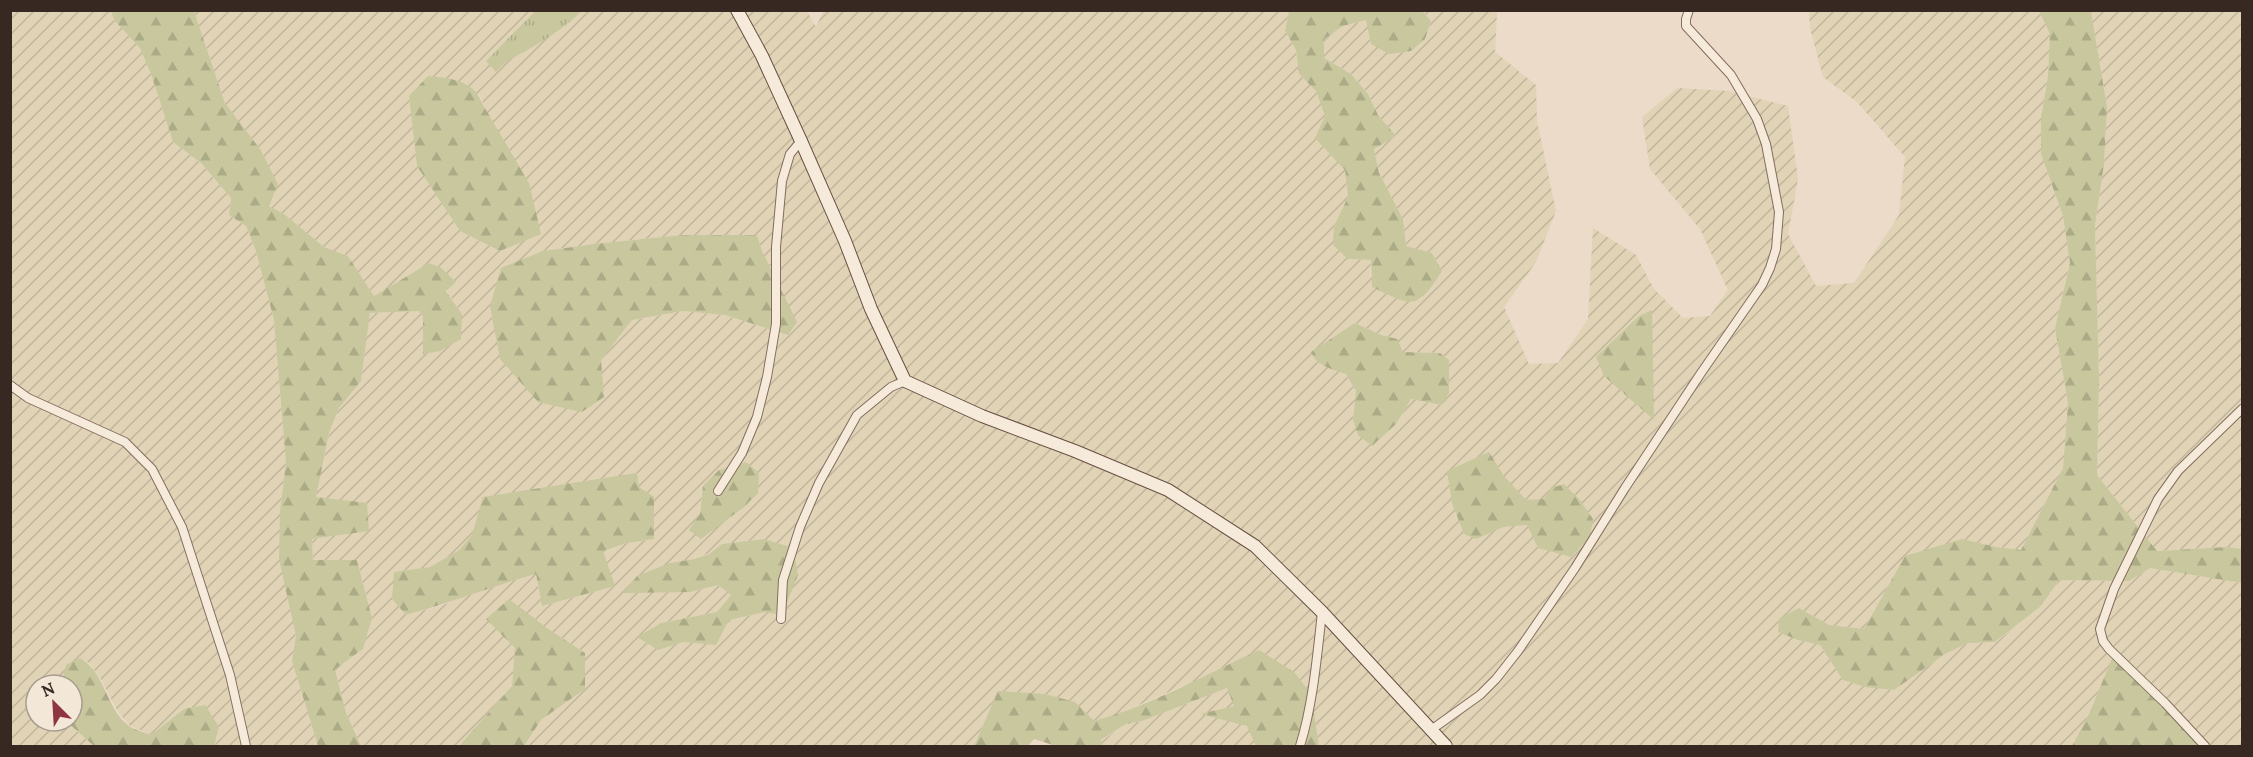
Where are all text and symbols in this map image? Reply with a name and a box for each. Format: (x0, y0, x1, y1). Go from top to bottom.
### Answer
north arrow (24, 673, 84, 733)
text: N (38, 678, 58, 701)

